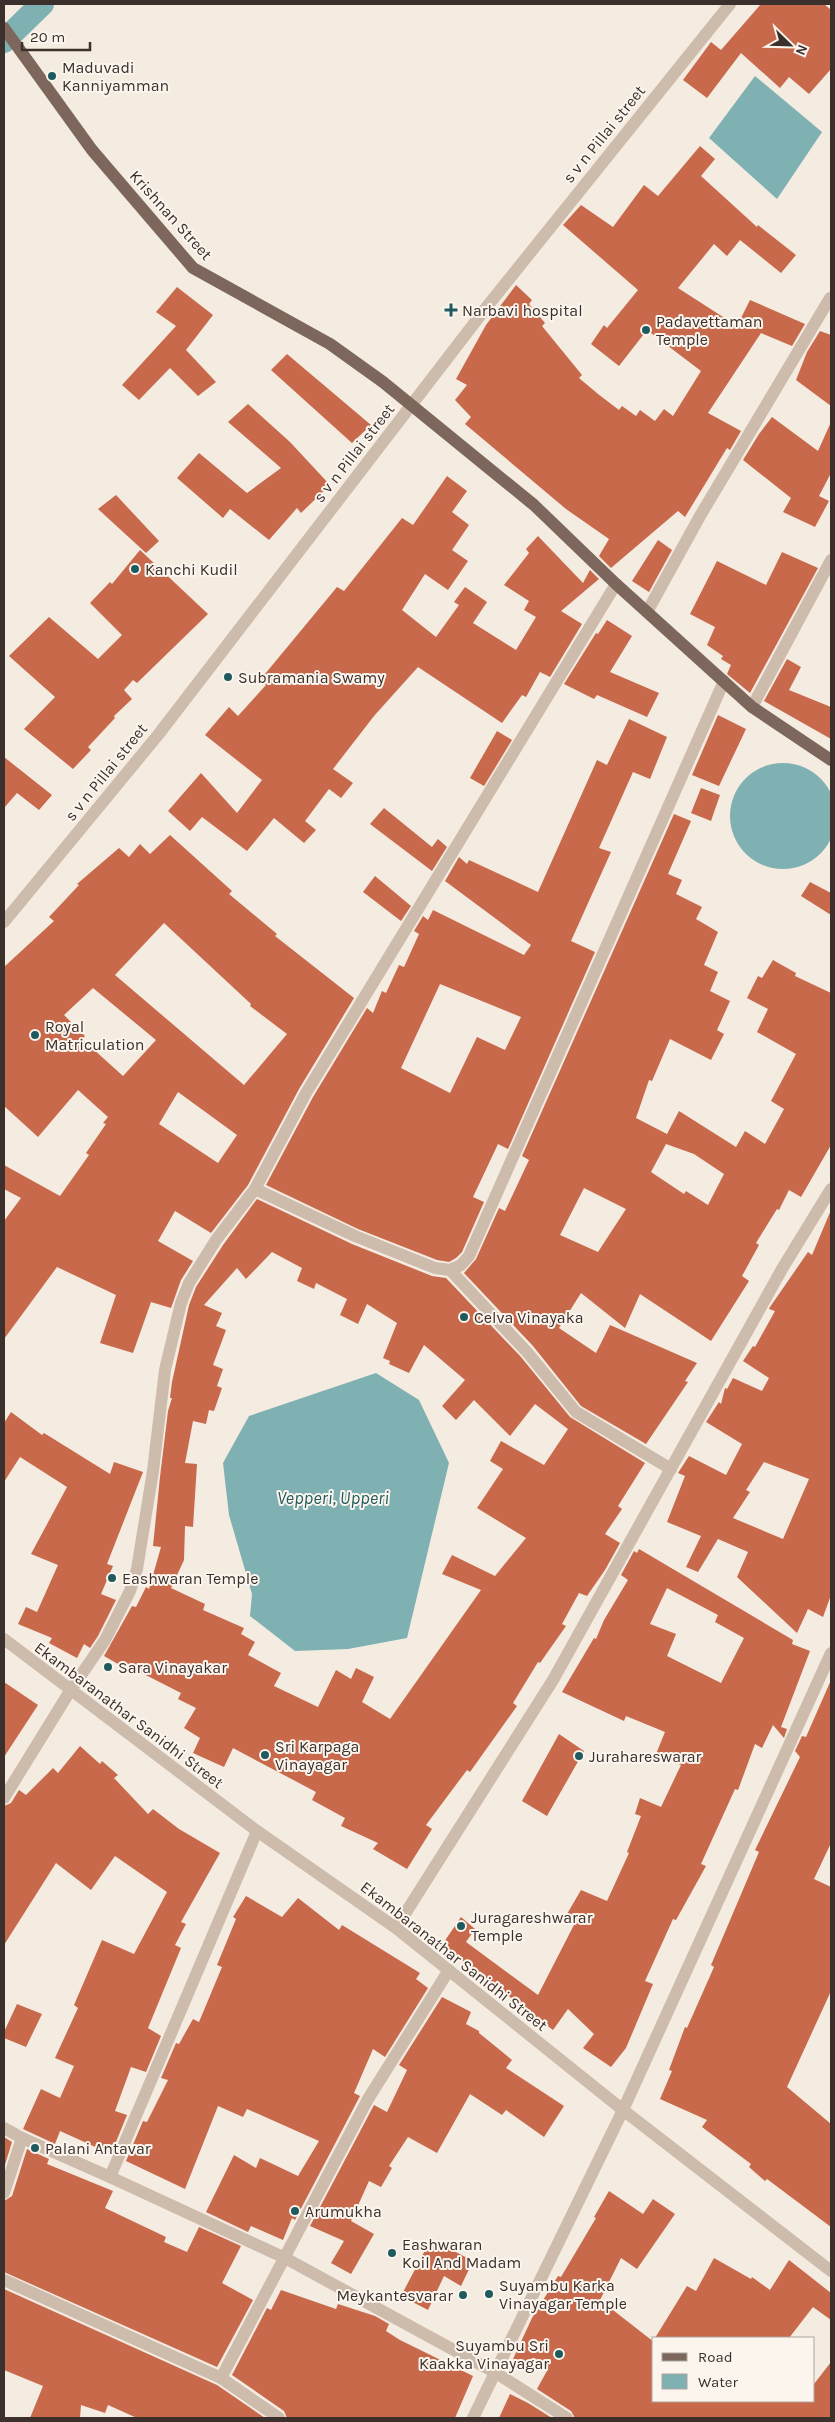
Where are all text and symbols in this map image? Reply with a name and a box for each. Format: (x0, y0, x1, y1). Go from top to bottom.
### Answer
scale bar (22, 20, 90, 52)
north arrow (765, 20, 815, 70)
text: 20 m (30, 28, 65, 46)
text: N (792, 42, 811, 58)
place label: Maduvadi Kanniyamman (62, 58, 169, 95)
marker: Maduvadi Kanniyamman (46, 70, 58, 82)
street label: s v n Pillai street (559, 81, 649, 187)
street label: Krishnan Street (126, 166, 216, 264)
place label: Narbavi hospital (462, 301, 583, 320)
marker: Narbavi hospital (444, 303, 458, 317)
place label: Padavettaman Temple (656, 312, 762, 349)
marker: Padavettaman Temple (640, 324, 652, 336)
street label: s v n Pillai street (310, 400, 398, 506)
place label: Kanchi Kudil (145, 560, 238, 579)
marker: Kanchi Kudil (129, 563, 141, 575)
place label: Subramania Swamy (238, 668, 385, 687)
marker: Subramania Swamy (222, 671, 234, 683)
street label: s v n Pillai street (61, 719, 151, 825)
place label: Royal Matriculation (45, 1017, 144, 1054)
marker: Royal Matriculation (29, 1029, 41, 1041)
place label: Celva Vinayaka (474, 1308, 583, 1327)
marker: Celva Vinayaka (458, 1311, 470, 1323)
water label: Vepperi, Upperi (277, 1487, 389, 1509)
place label: Eashwaran Temple (122, 1569, 258, 1588)
marker: Eashwaran Temple (106, 1572, 118, 1584)
street label: Ekambaranathar Sanidhi Street (31, 1638, 227, 1792)
place label: Sara Vinayakar (118, 1658, 227, 1677)
marker: Sara Vinayakar (102, 1661, 114, 1673)
place label: Sri Karpaga Vinayagar (275, 1737, 359, 1774)
place label: Jurahareswarar (589, 1747, 702, 1766)
marker: Sri Karpaga Vinayagar (259, 1749, 271, 1761)
marker: Jurahareswarar (573, 1750, 585, 1762)
street label: Ekambaranathar Sanidhi Street (357, 1877, 551, 2035)
place label: Juragareshwarar Temple (471, 1908, 593, 1945)
marker: Juragareshwarar Temple (455, 1920, 467, 1932)
place label: Palani Antavar (45, 2139, 151, 2158)
marker: Palani Antavar (29, 2142, 41, 2154)
place label: Arumukha (305, 2202, 382, 2221)
marker: Arumukha (289, 2205, 301, 2217)
place label: Eashwaran Koil And Madam (402, 2235, 521, 2272)
marker: Eashwaran Koil And Madam (386, 2247, 398, 2259)
place label: Suyambu Karka Vinayagar Temple (499, 2276, 627, 2313)
place label: Meykantesvarar (336, 2286, 453, 2305)
marker: Suyambu Karka Vinayagar Temple (483, 2288, 495, 2300)
marker: Meykantesvarar (457, 2289, 469, 2301)
place label: Suyambu Sri Kaakka Vinayagar (419, 2336, 549, 2373)
legend (652, 2337, 815, 2402)
marker: Suyambu Sri Kaakka Vinayagar (553, 2348, 565, 2360)
text: Road (698, 2348, 733, 2366)
text: Water (698, 2373, 739, 2391)

